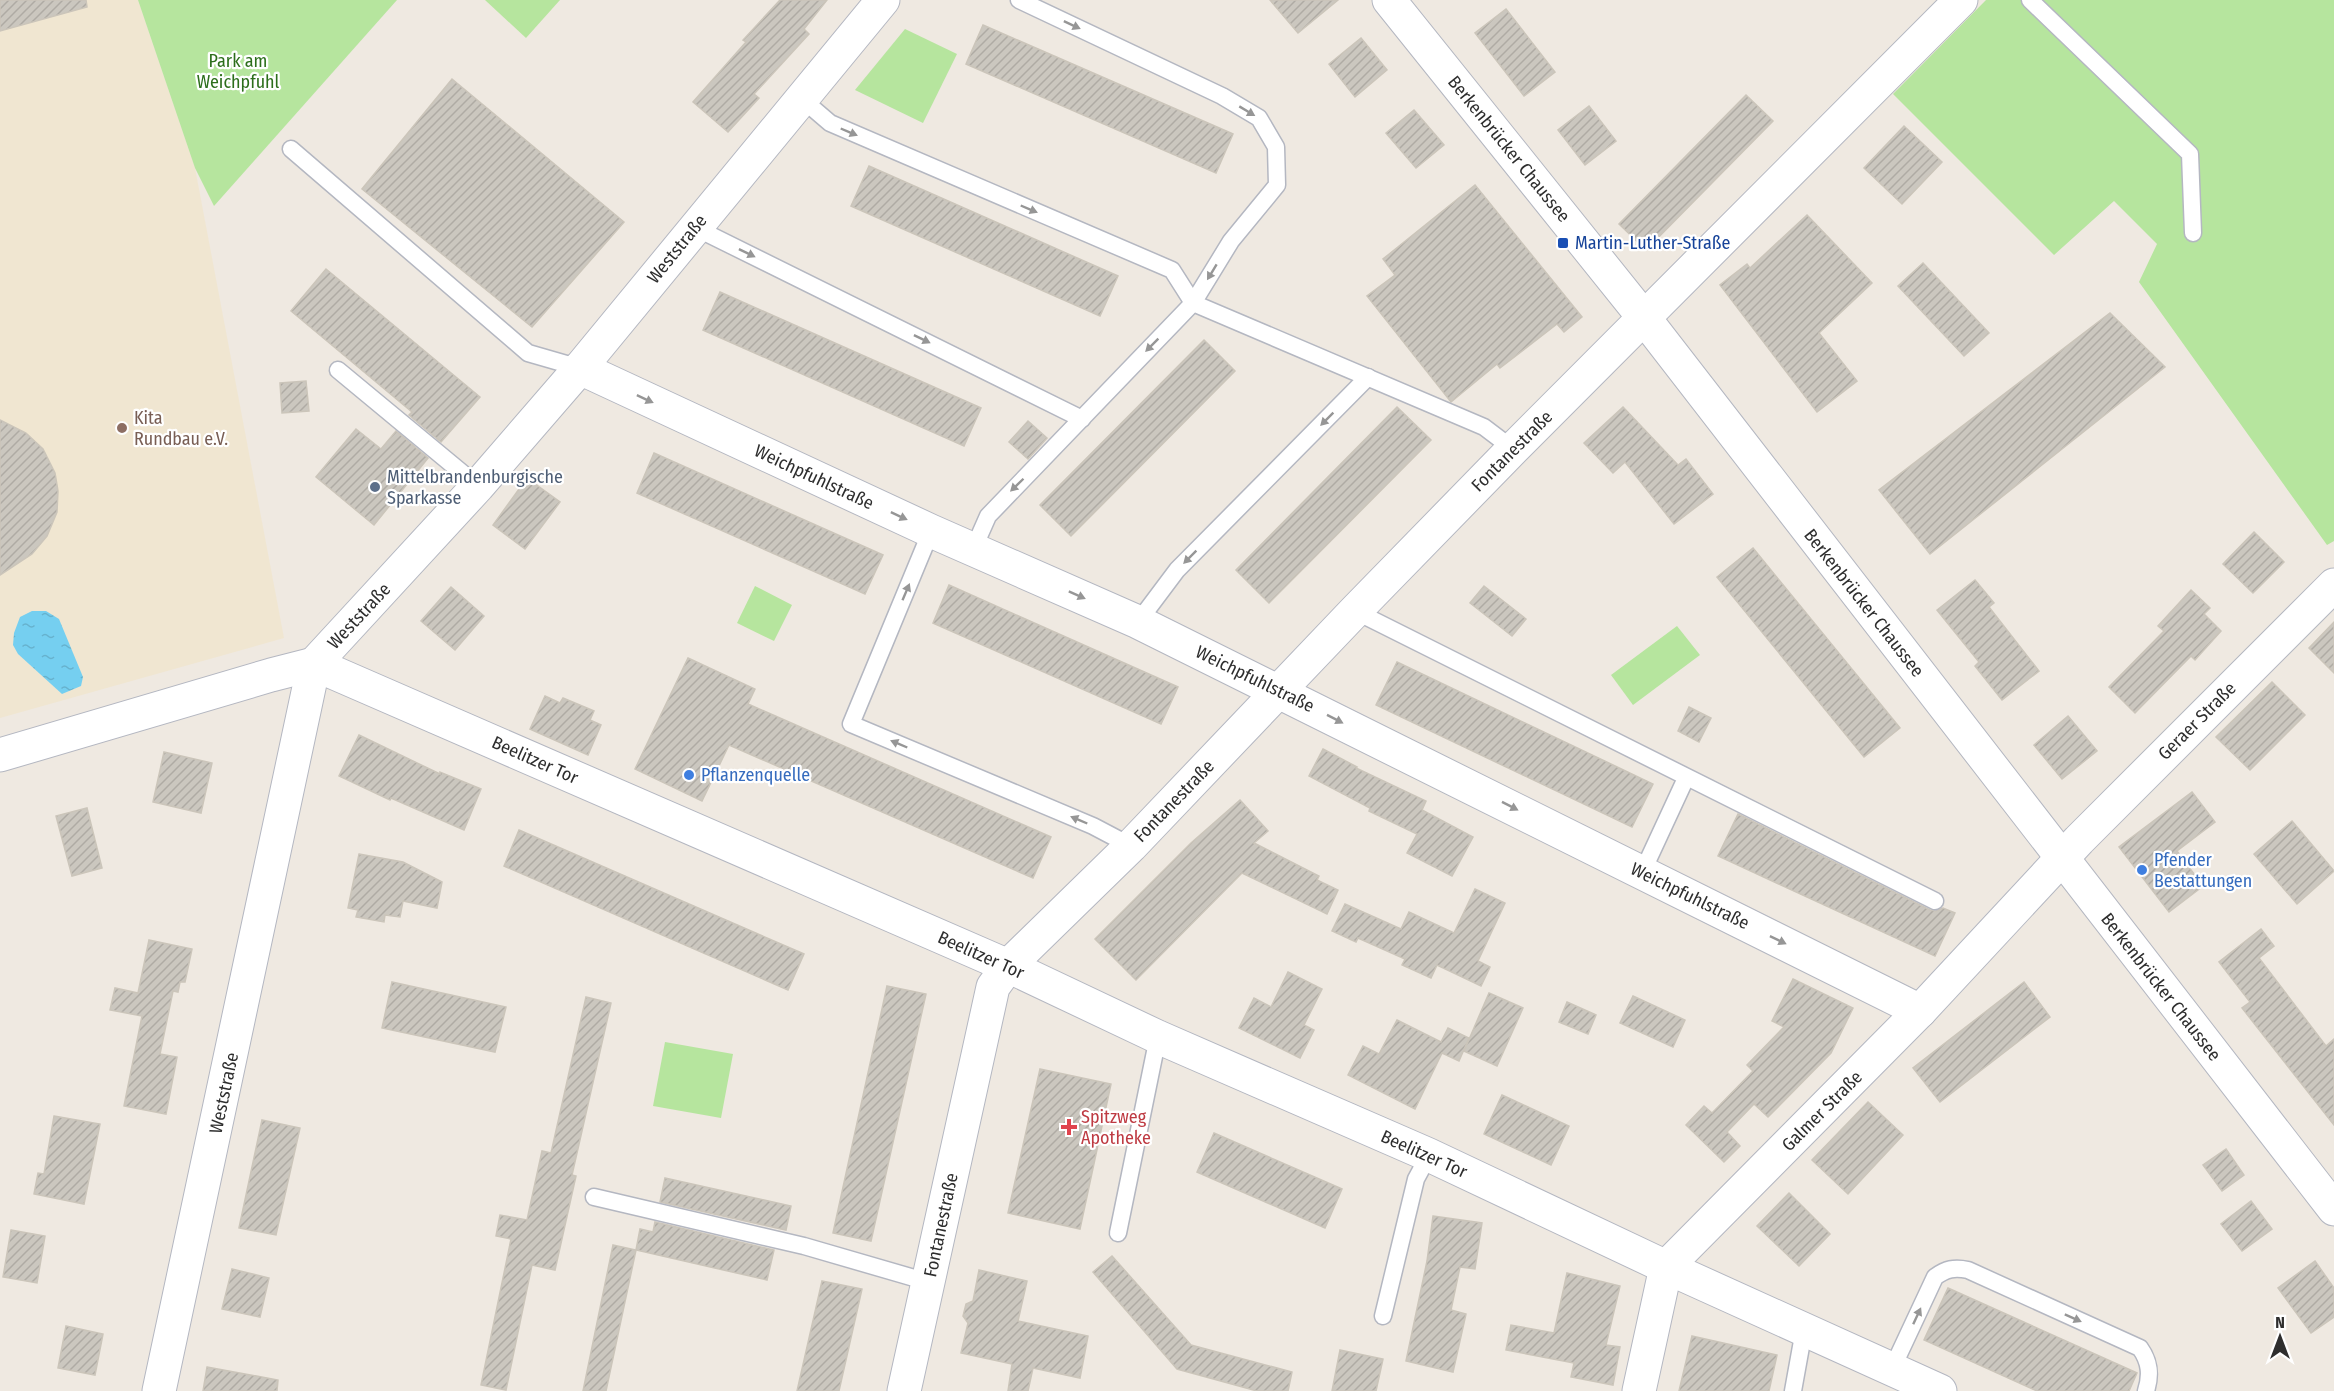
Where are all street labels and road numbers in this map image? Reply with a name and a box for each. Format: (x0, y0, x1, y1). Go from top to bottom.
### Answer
street label: Berkenbrücker Chaussee (1443, 71, 1575, 227)
street label: Weststraße (643, 210, 712, 288)
street label: Fontanestraße (1467, 406, 1557, 496)
street label: Weichpfuhlstraße (751, 440, 877, 514)
street label: Berkenbrücker Chaussee (1799, 525, 1929, 682)
street label: Weststraße (323, 578, 395, 654)
street label: Weichpfuhlstraße (1192, 641, 1318, 717)
street label: Geraer Straße (2153, 677, 2241, 765)
street label: Beelitzer Tor (488, 731, 582, 789)
street label: Fontanestraße (1129, 755, 1219, 847)
street label: Weichpfuhlstraße (1627, 858, 1753, 934)
street label: Berkenbrücker Chaussee (2096, 909, 2226, 1066)
street label: Beelitzer Tor (934, 926, 1028, 984)
street label: Weststraße (205, 1050, 243, 1136)
street label: Galmer Straße (1777, 1066, 1867, 1156)
street label: Beelitzer Tor (1377, 1125, 1471, 1183)
street label: Fontanestraße (919, 1171, 963, 1279)

